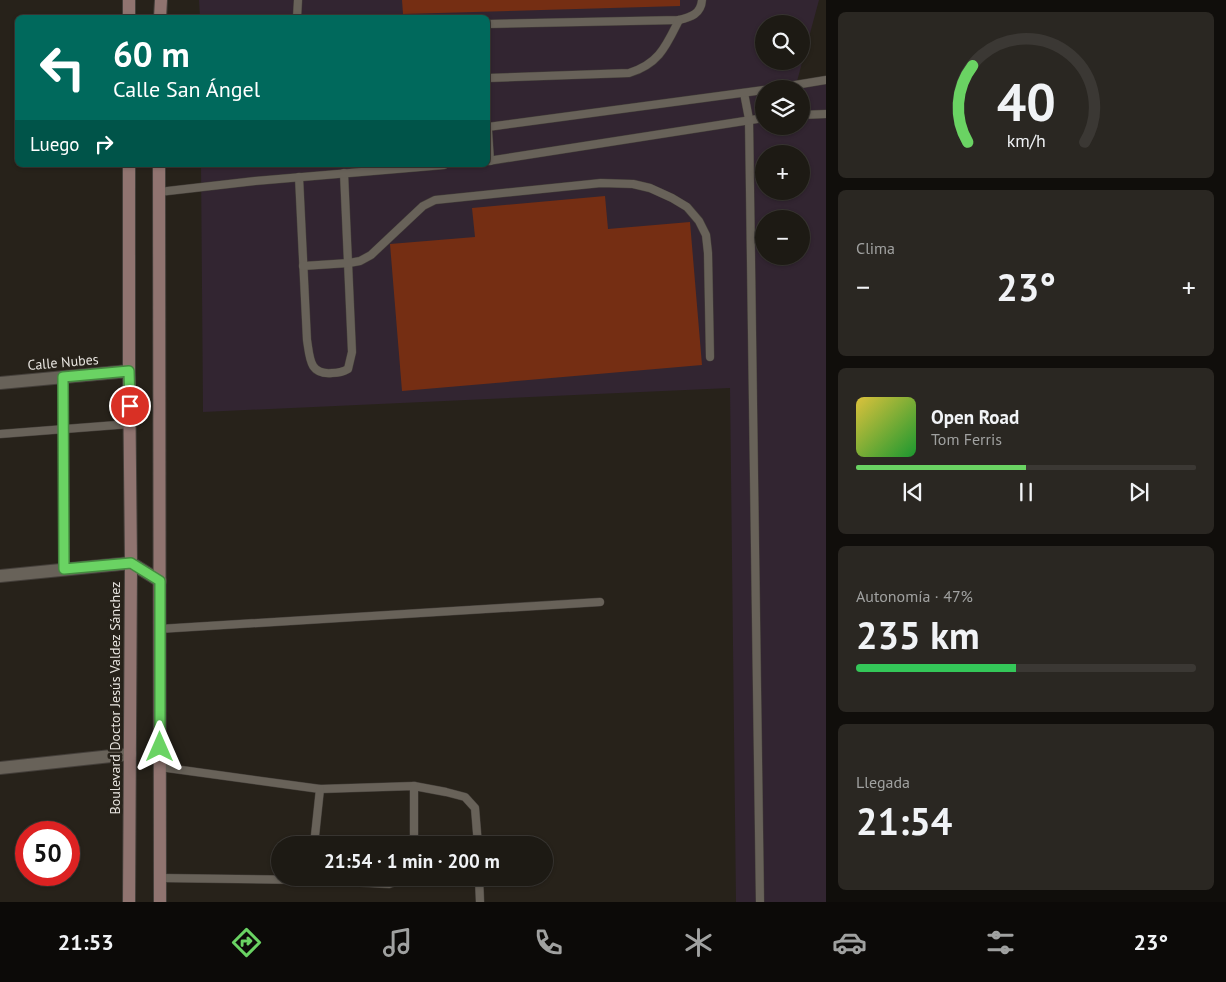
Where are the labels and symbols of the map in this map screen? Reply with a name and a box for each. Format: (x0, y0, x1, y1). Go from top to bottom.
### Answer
street label: Calle Nubes (27, 350, 99, 374)
pin (109, 385, 151, 427)
street label: Boulevard Doctor Jesús Valdez Sánchez (106, 582, 124, 814)
position arrow (133, 720, 185, 772)
speed limit sign: 50 (15, 821, 80, 886)

